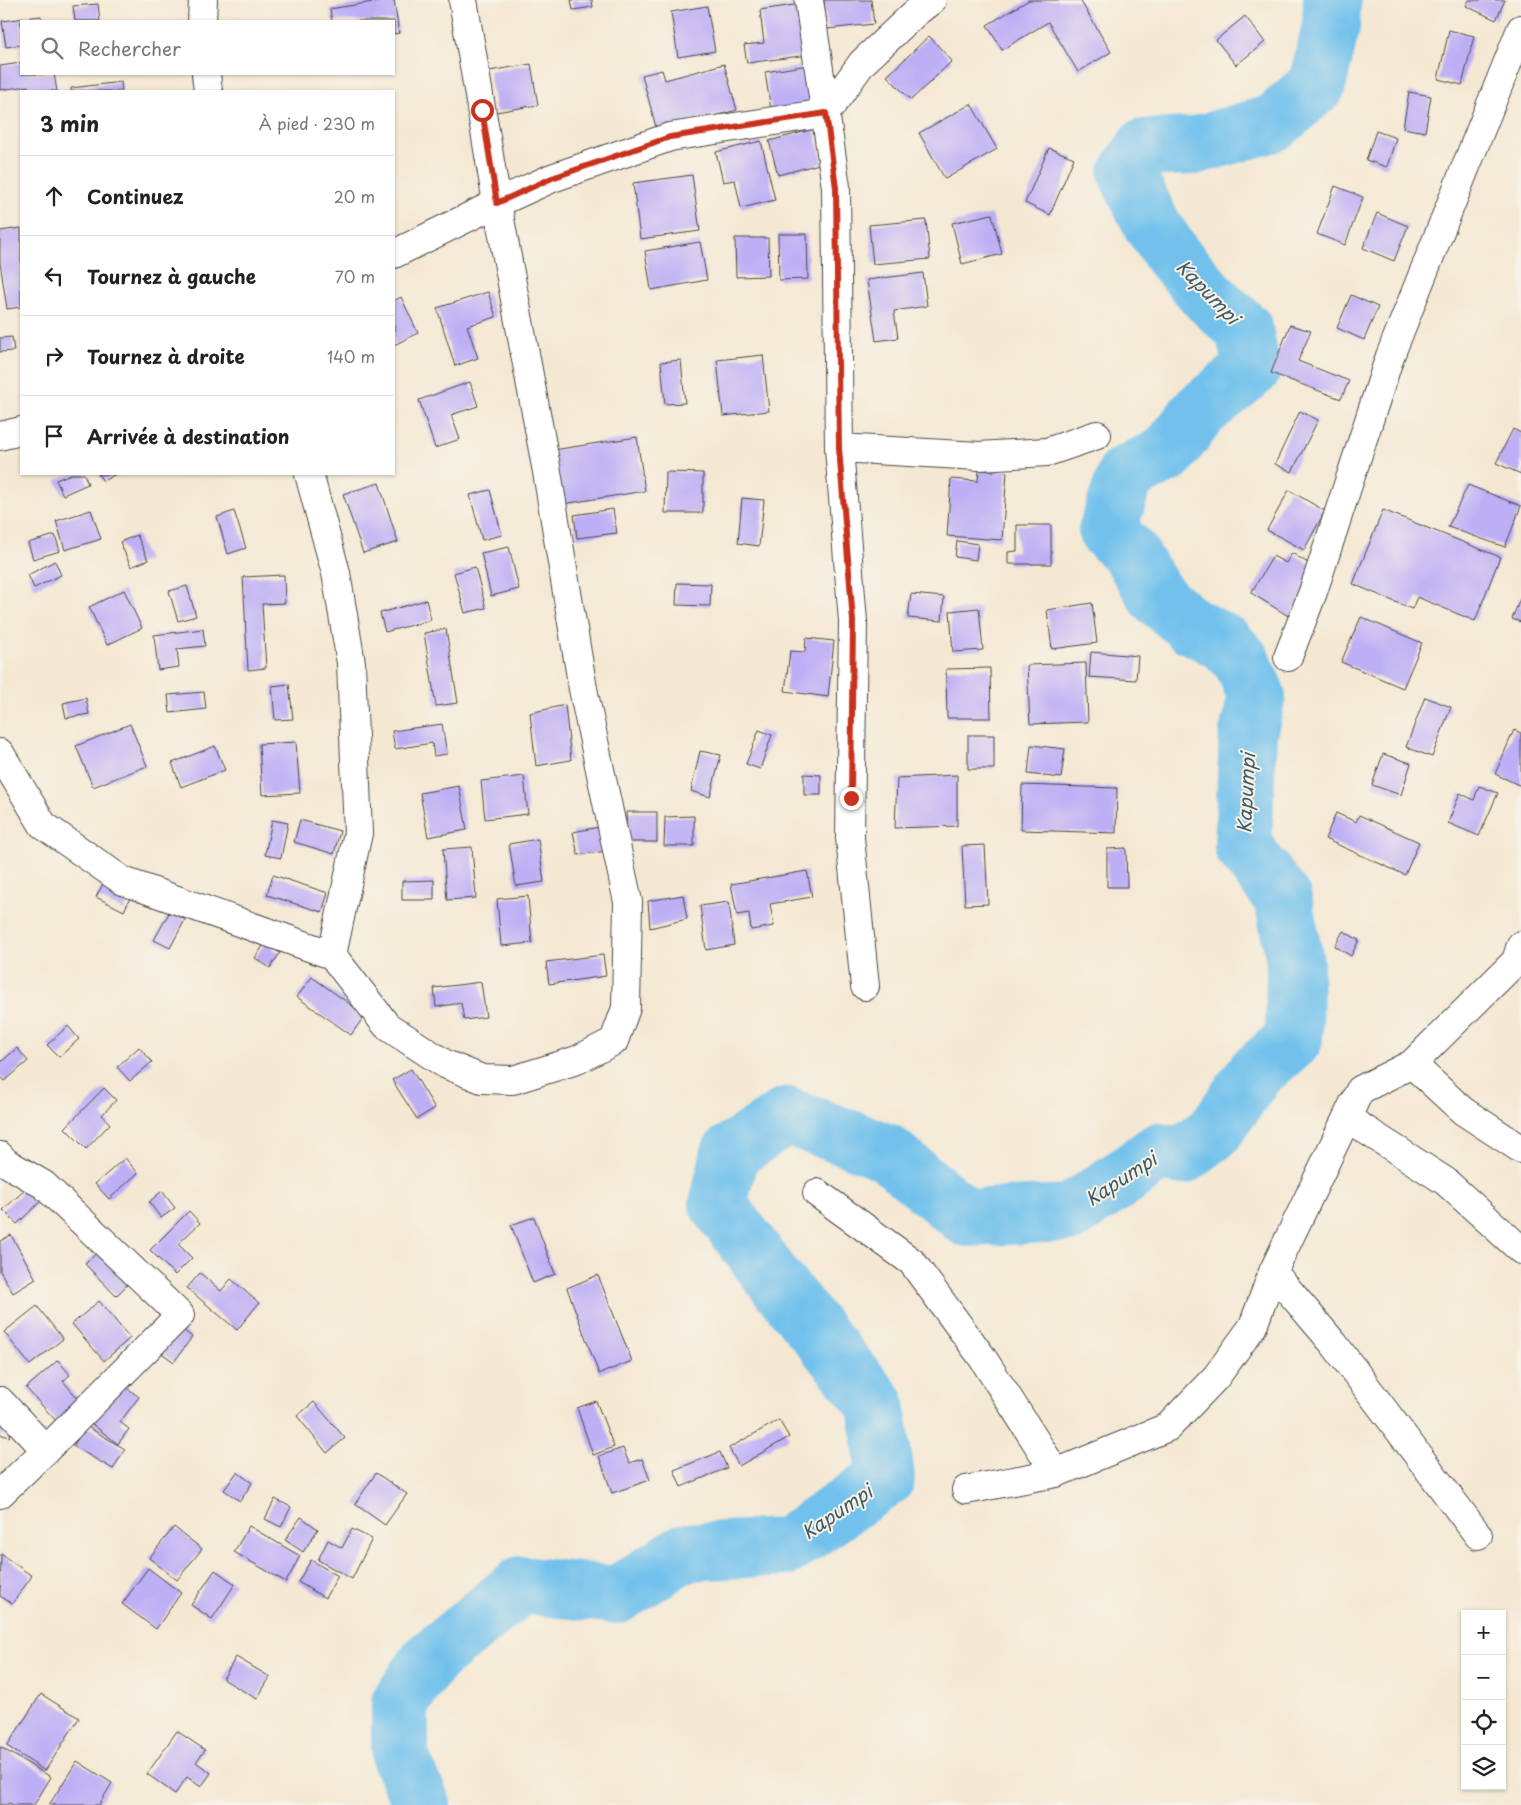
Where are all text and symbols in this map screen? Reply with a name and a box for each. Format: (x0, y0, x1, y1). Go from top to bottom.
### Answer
search box (20, 20, 395, 75)
icon: search (38, 34, 66, 62)
text: Rechercher (78, 34, 181, 62)
route start (471, 99, 494, 122)
text: 3 min (40, 107, 99, 139)
text: À pied · 230 m (259, 111, 375, 135)
icon: ahead (40, 182, 68, 210)
text: Continuez (87, 182, 184, 210)
text: 20 m (334, 184, 375, 208)
water label: Kapumpi (1171, 253, 1249, 332)
icon: left (40, 262, 68, 290)
text: Tournez à gauche (87, 262, 256, 290)
text: 70 m (335, 264, 375, 288)
icon: right (40, 342, 68, 370)
text: Tournez à droite (87, 342, 245, 370)
text: 140 m (327, 344, 375, 368)
icon: arrive (40, 422, 68, 450)
text: Arrivée à destination (87, 422, 290, 450)
water label: Kapumpi (1229, 749, 1261, 834)
route end (840, 787, 863, 810)
water label: Kapumpi (1079, 1143, 1164, 1212)
water label: Kapumpi (795, 1476, 880, 1545)
map controls (1461, 1610, 1506, 1790)
button: + (1461, 1610, 1506, 1655)
button: − (1461, 1655, 1506, 1700)
button: locate (1461, 1700, 1506, 1745)
button: layers (1461, 1745, 1506, 1790)

